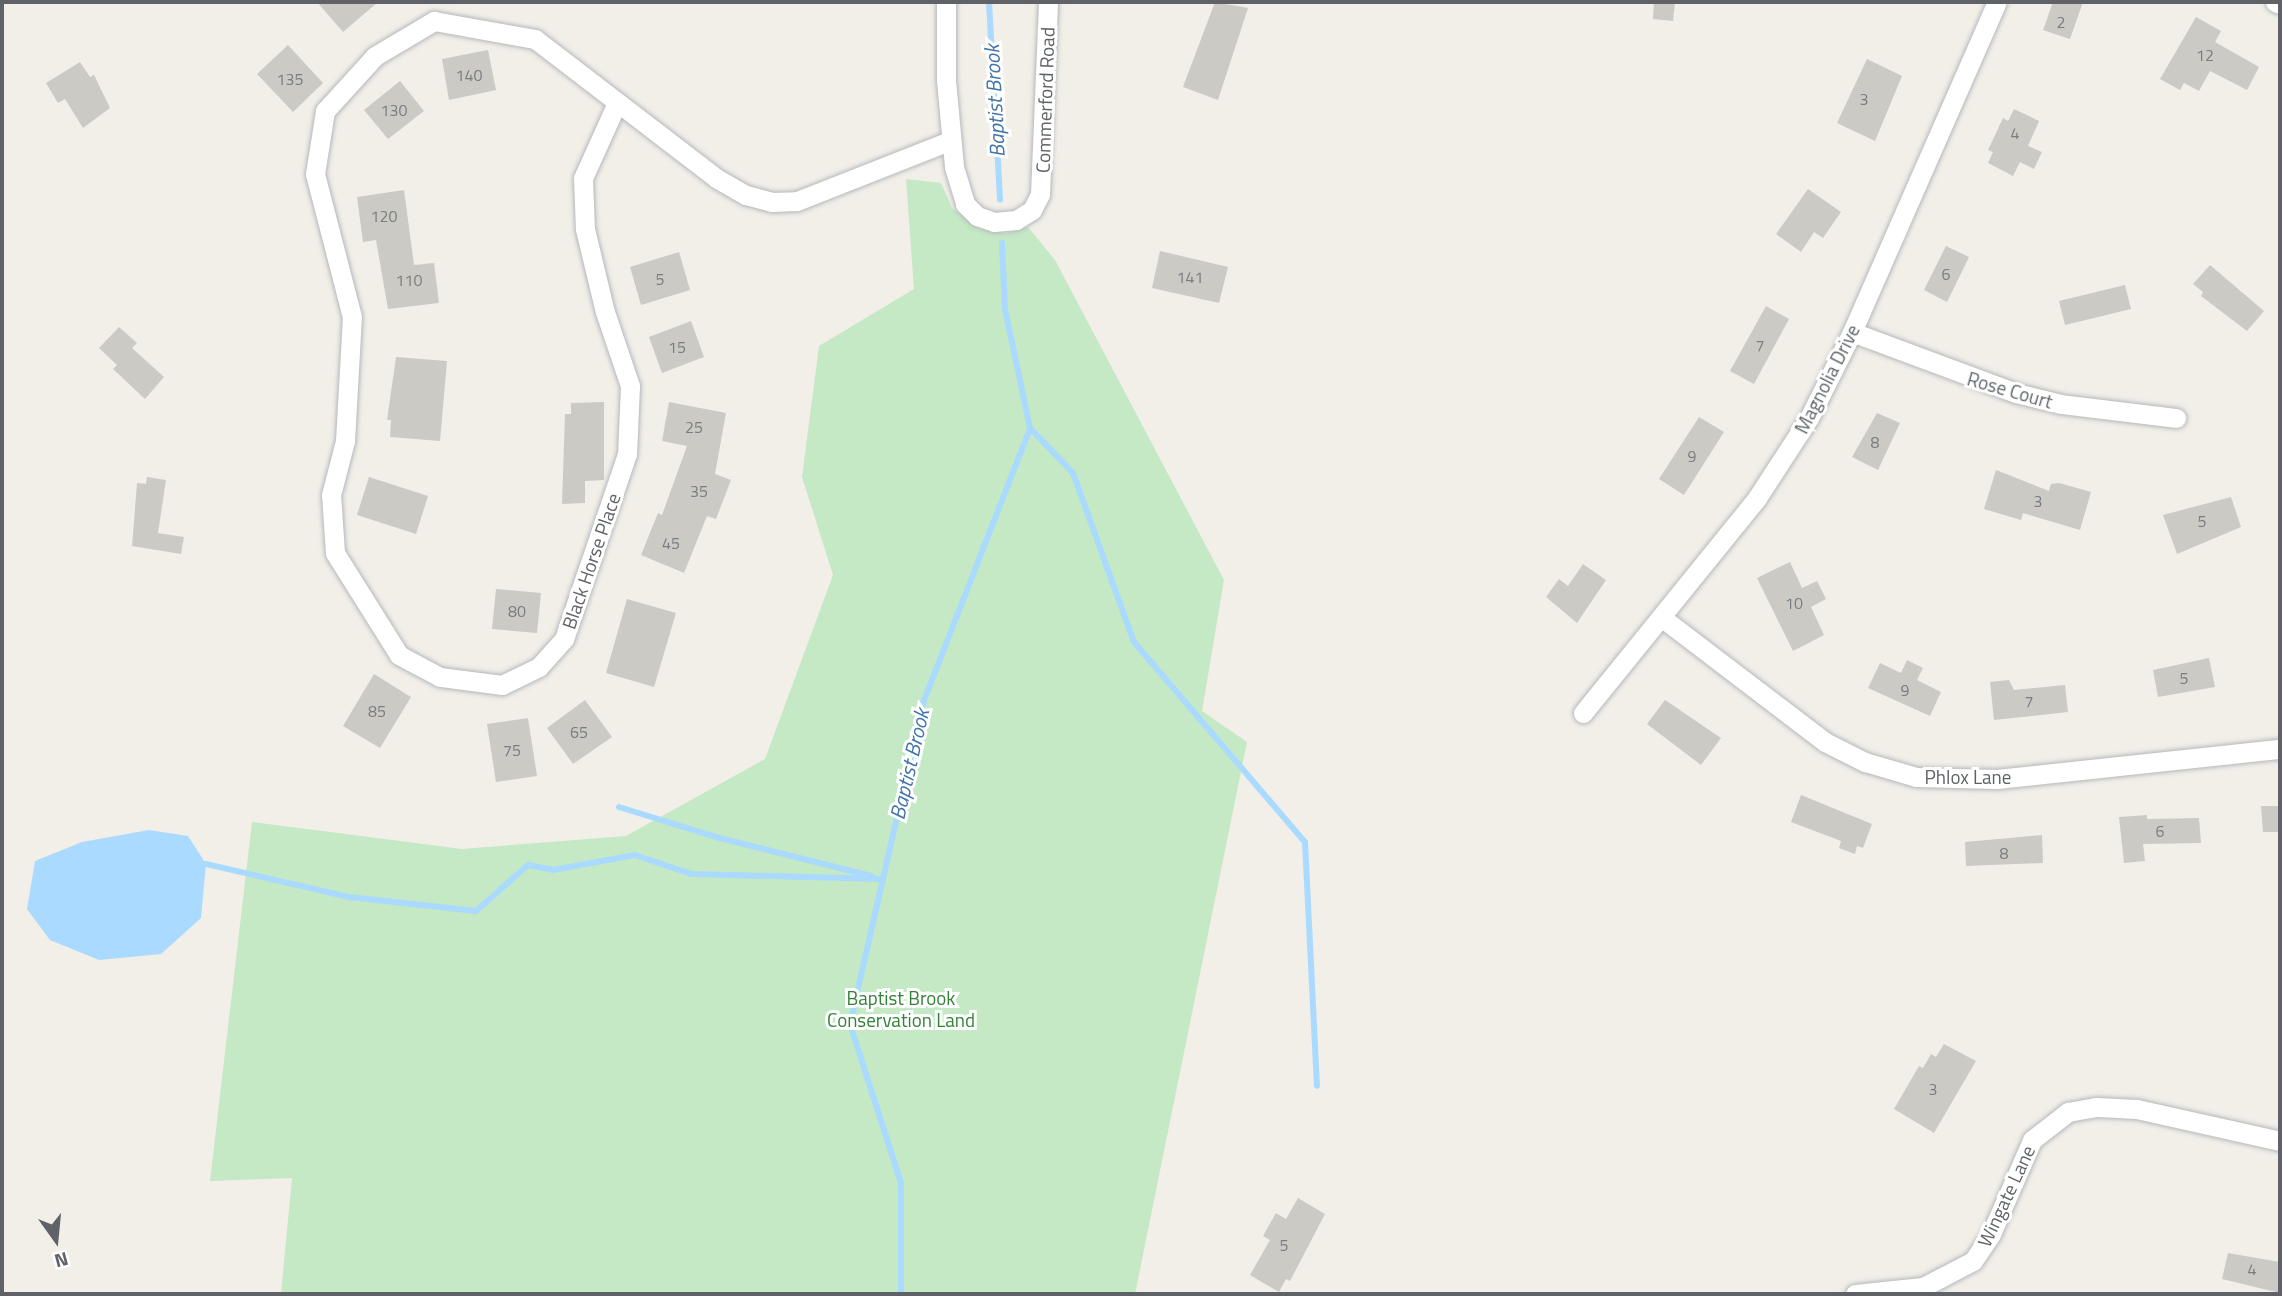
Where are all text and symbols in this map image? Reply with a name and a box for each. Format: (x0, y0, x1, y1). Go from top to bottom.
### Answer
house number: 2 (2057, 12, 2065, 32)
street label: Commerford Road (1031, 27, 1059, 173)
water label: Baptist Brook (978, 44, 1010, 158)
house number: 12 (2196, 45, 2214, 65)
house number: 140 (456, 65, 482, 85)
house number: 135 (277, 69, 303, 89)
house number: 3 (1860, 89, 1868, 109)
house number: 130 (381, 100, 407, 120)
house number: 4 (2011, 123, 2019, 143)
house number: 120 (371, 206, 397, 226)
house number: 6 (1942, 264, 1950, 284)
house number: 141 (1177, 267, 1203, 287)
house number: 5 (656, 269, 664, 289)
house number: 110 (396, 270, 422, 290)
street label: Magnolia Drive (1790, 321, 1864, 437)
house number: 7 (1756, 335, 1764, 355)
house number: 15 (668, 337, 686, 357)
street label: Rose Court (1965, 367, 2055, 413)
house number: 25 (685, 417, 703, 437)
house number: 8 (1871, 432, 1879, 452)
house number: 9 (1688, 446, 1696, 466)
house number: 35 (690, 481, 708, 501)
street label: Black Horse Place (557, 490, 625, 632)
house number: 3 (2034, 491, 2042, 511)
house number: 5 (2198, 511, 2206, 531)
house number: 45 (662, 533, 680, 553)
house number: 10 (1785, 593, 1803, 613)
house number: 80 (508, 601, 526, 621)
house number: 5 (2180, 668, 2188, 688)
house number: 9 (1901, 680, 1909, 700)
house number: 7 (2025, 691, 2033, 711)
house number: 85 (368, 701, 386, 721)
water label: Baptist Brook (884, 706, 934, 822)
house number: 65 (570, 722, 588, 742)
house number: 75 (503, 740, 521, 760)
street label: Phlox Lane (1925, 766, 2011, 788)
house number: 6 (2156, 821, 2164, 841)
house number: 8 (2000, 843, 2008, 863)
park label: Baptist Brook Conservation Land (827, 987, 975, 1031)
house number: 3 (1929, 1079, 1937, 1099)
street label: Wingate Lane (1973, 1142, 2039, 1250)
north arrow (21, 1205, 91, 1275)
house number: 5 (1280, 1235, 1288, 1255)
text: N (51, 1245, 72, 1276)
house number: 4 (2248, 1259, 2256, 1279)

